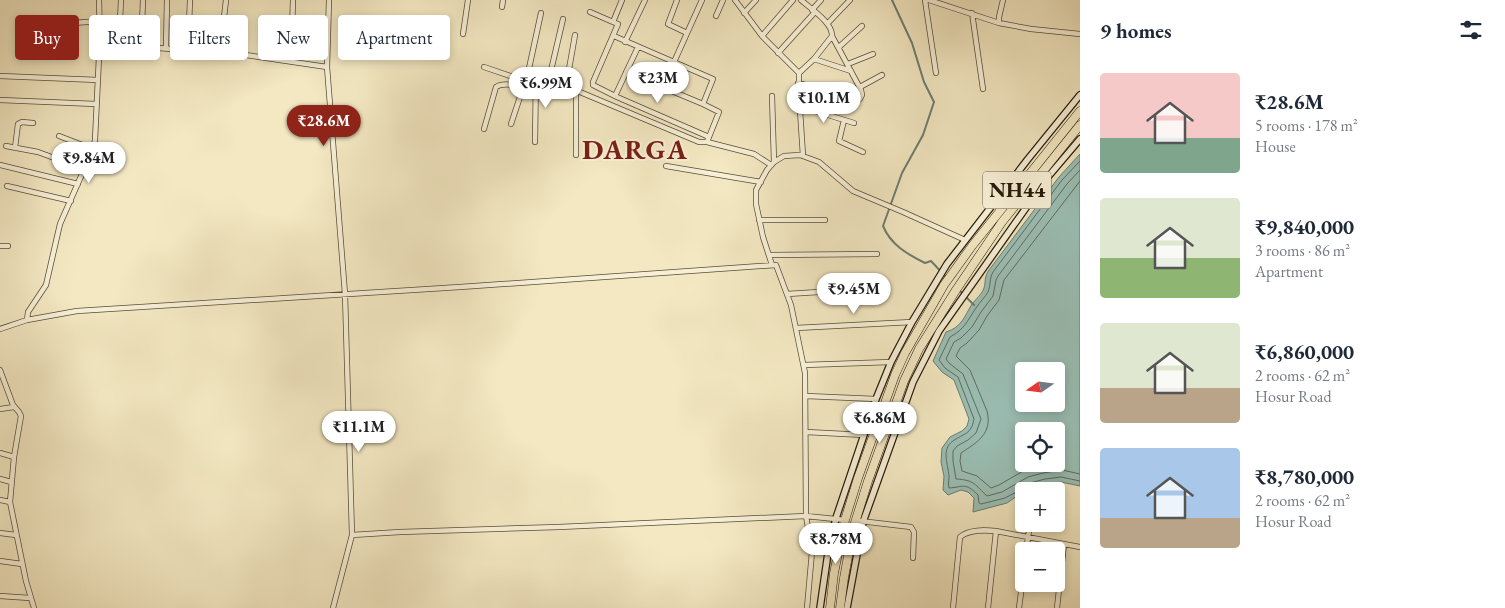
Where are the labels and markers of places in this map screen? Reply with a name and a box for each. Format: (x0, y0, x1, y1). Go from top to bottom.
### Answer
pin: ₹23M (628, 62, 688, 104)
pin: ₹6.99M (505, 66, 587, 109)
pin: ₹10.1M (783, 82, 865, 124)
pin: ₹28.6M (283, 104, 365, 147)
pin: ₹9.84M (48, 142, 130, 184)
pin: ₹9.45M (813, 272, 895, 315)
pin: ₹6.86M (839, 402, 921, 444)
pin: ₹11.1M (318, 410, 400, 453)
pin: ₹8.78M (795, 522, 877, 565)

